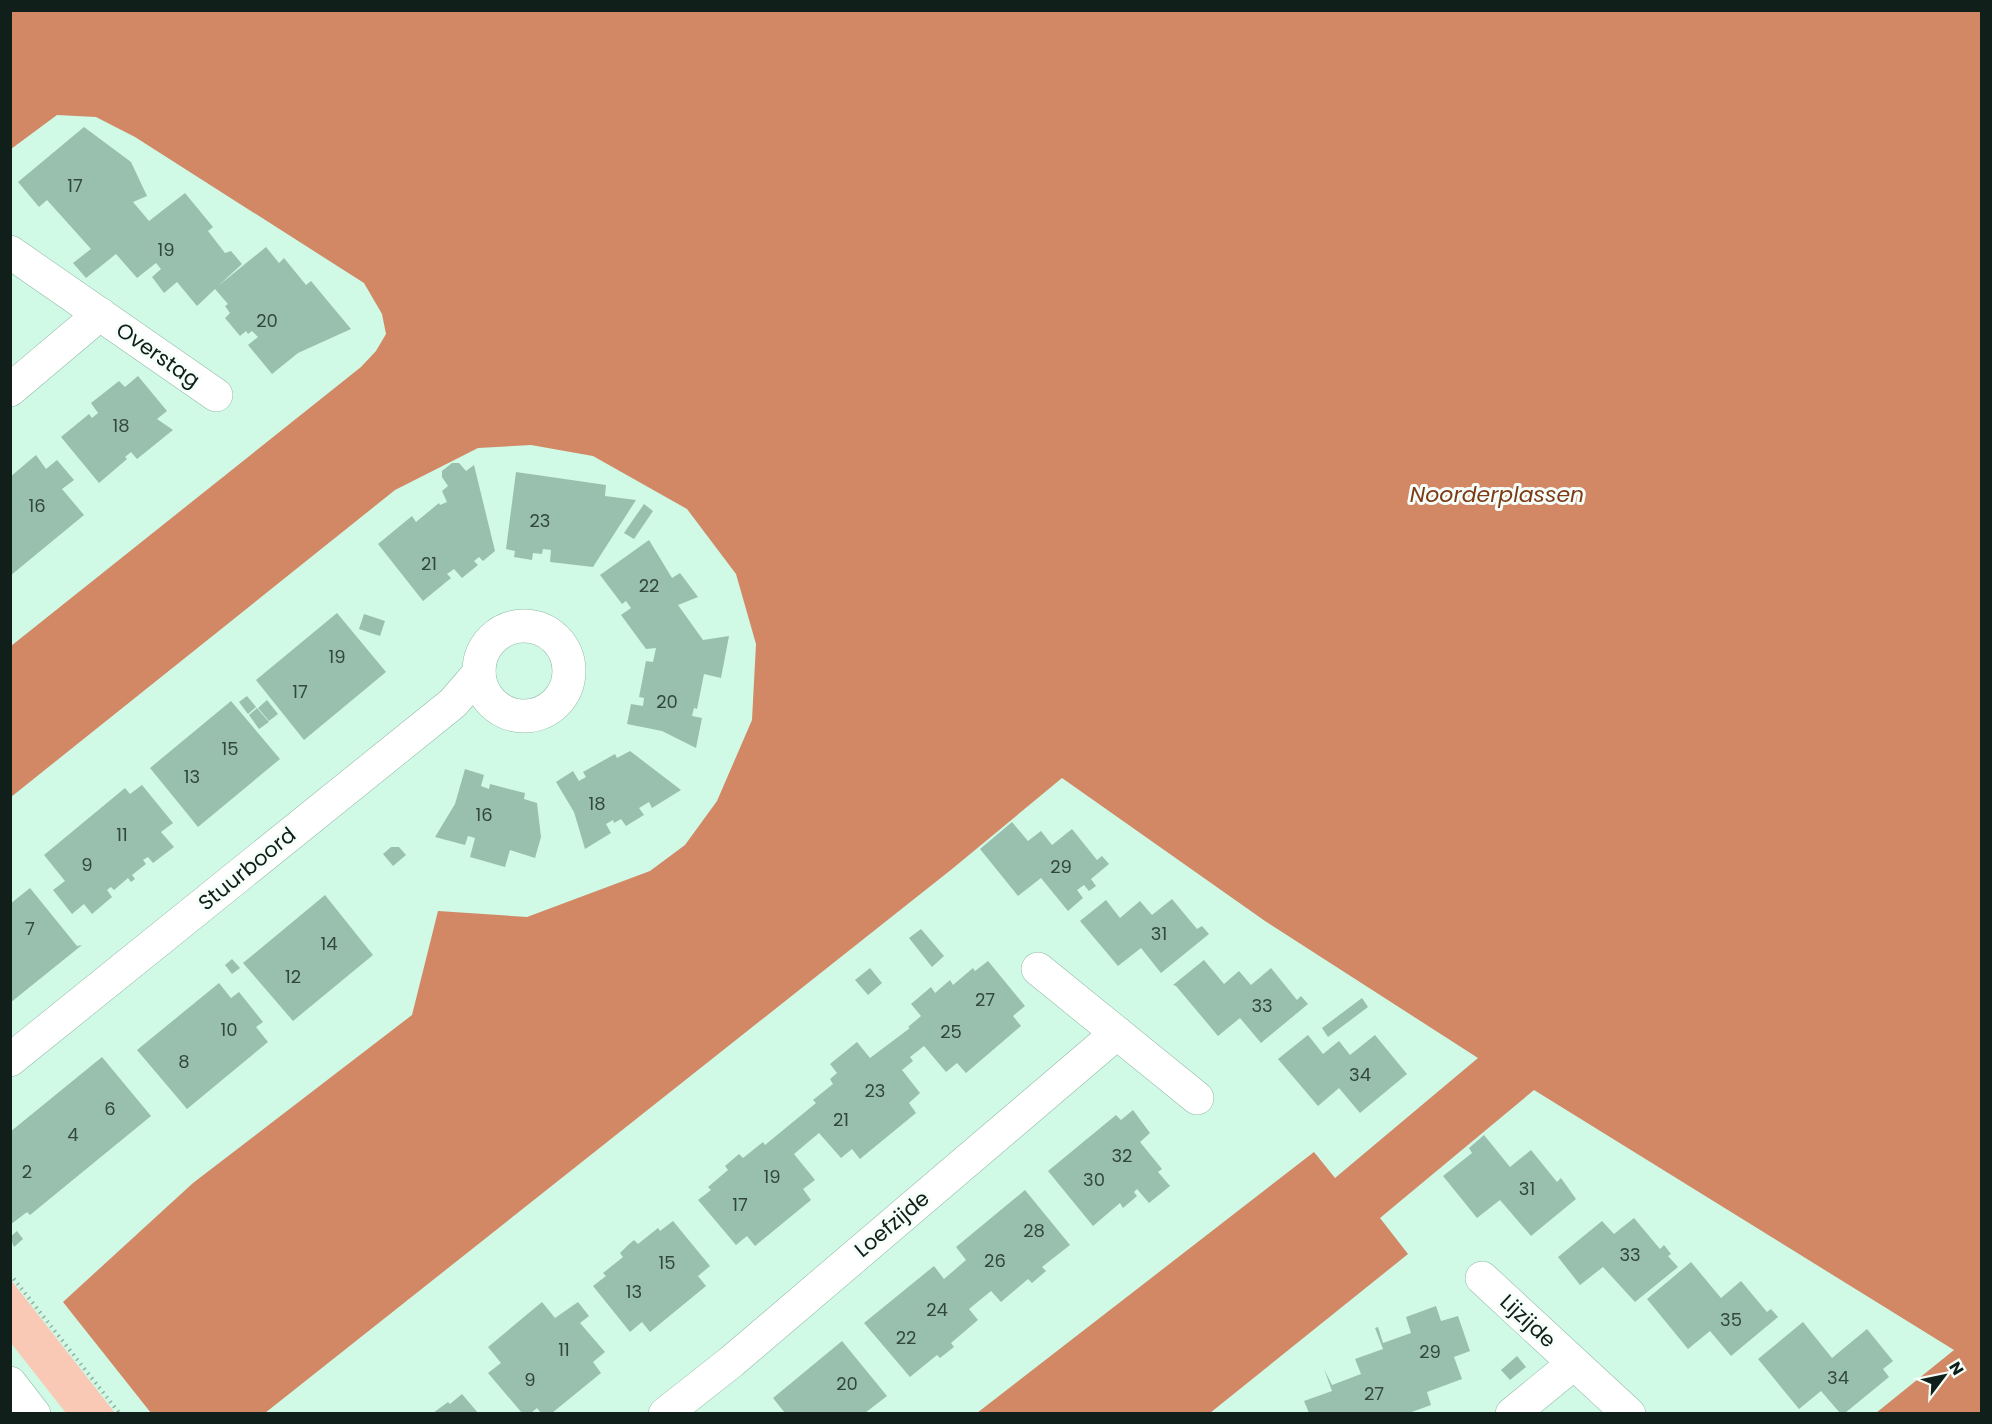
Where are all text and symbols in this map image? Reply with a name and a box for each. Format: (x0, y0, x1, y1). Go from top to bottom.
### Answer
house number: 17 (67, 173, 83, 198)
house number: 19 (157, 237, 175, 262)
house number: 20 (256, 308, 278, 333)
street label: Overstag (111, 315, 206, 394)
house number: 18 (112, 413, 130, 438)
water label: Noorderplassen (1410, 479, 1584, 510)
house number: 16 (28, 493, 46, 518)
house number: 23 (530, 508, 550, 533)
house number: 21 (421, 551, 437, 576)
house number: 22 (639, 573, 659, 598)
house number: 19 (328, 644, 346, 669)
house number: 17 (292, 679, 308, 704)
house number: 20 (656, 689, 678, 714)
house number: 15 (221, 736, 239, 761)
house number: 13 (184, 764, 200, 789)
house number: 18 (588, 791, 606, 816)
house number: 16 (475, 802, 493, 827)
street label: Stuurboord (192, 820, 302, 917)
house number: 11 (116, 822, 128, 847)
house number: 9 (81, 852, 93, 877)
house number: 29 (1050, 854, 1072, 879)
house number: 7 (25, 916, 35, 941)
house number: 31 (1151, 921, 1167, 946)
house number: 14 (320, 931, 338, 956)
house number: 12 (285, 964, 301, 989)
house number: 27 (975, 987, 995, 1012)
house number: 33 (1251, 993, 1273, 1018)
house number: 10 (220, 1017, 238, 1042)
house number: 25 (940, 1019, 962, 1044)
house number: 8 (178, 1049, 190, 1074)
house number: 34 (1349, 1062, 1371, 1087)
house number: 23 (865, 1078, 885, 1103)
house number: 6 (104, 1096, 116, 1121)
house number: 21 (833, 1107, 849, 1132)
house number: 4 (67, 1122, 79, 1147)
house number: 32 (1112, 1143, 1132, 1168)
house number: 2 (22, 1159, 32, 1184)
house number: 19 (763, 1164, 781, 1189)
house number: 30 (1083, 1167, 1105, 1192)
house number: 31 (1519, 1176, 1535, 1201)
street label: Loefzijde (848, 1184, 935, 1264)
house number: 17 (732, 1192, 748, 1217)
house number: 28 (1023, 1218, 1045, 1243)
house number: 33 (1619, 1242, 1641, 1267)
house number: 26 (984, 1248, 1006, 1273)
house number: 15 (658, 1250, 676, 1275)
house number: 13 (626, 1279, 642, 1304)
street label: Lijzijde (1494, 1287, 1563, 1354)
house number: 24 (926, 1297, 948, 1322)
house number: 35 (1720, 1307, 1742, 1332)
house number: 22 (896, 1325, 916, 1350)
house number: 11 (558, 1337, 570, 1362)
house number: 29 (1419, 1339, 1441, 1364)
north arrow (1914, 1346, 1974, 1406)
text: N (1943, 1357, 1969, 1380)
house number: 34 (1827, 1365, 1849, 1390)
house number: 9 (524, 1367, 536, 1392)
house number: 20 (836, 1371, 858, 1396)
house number: 27 (1364, 1381, 1384, 1406)

